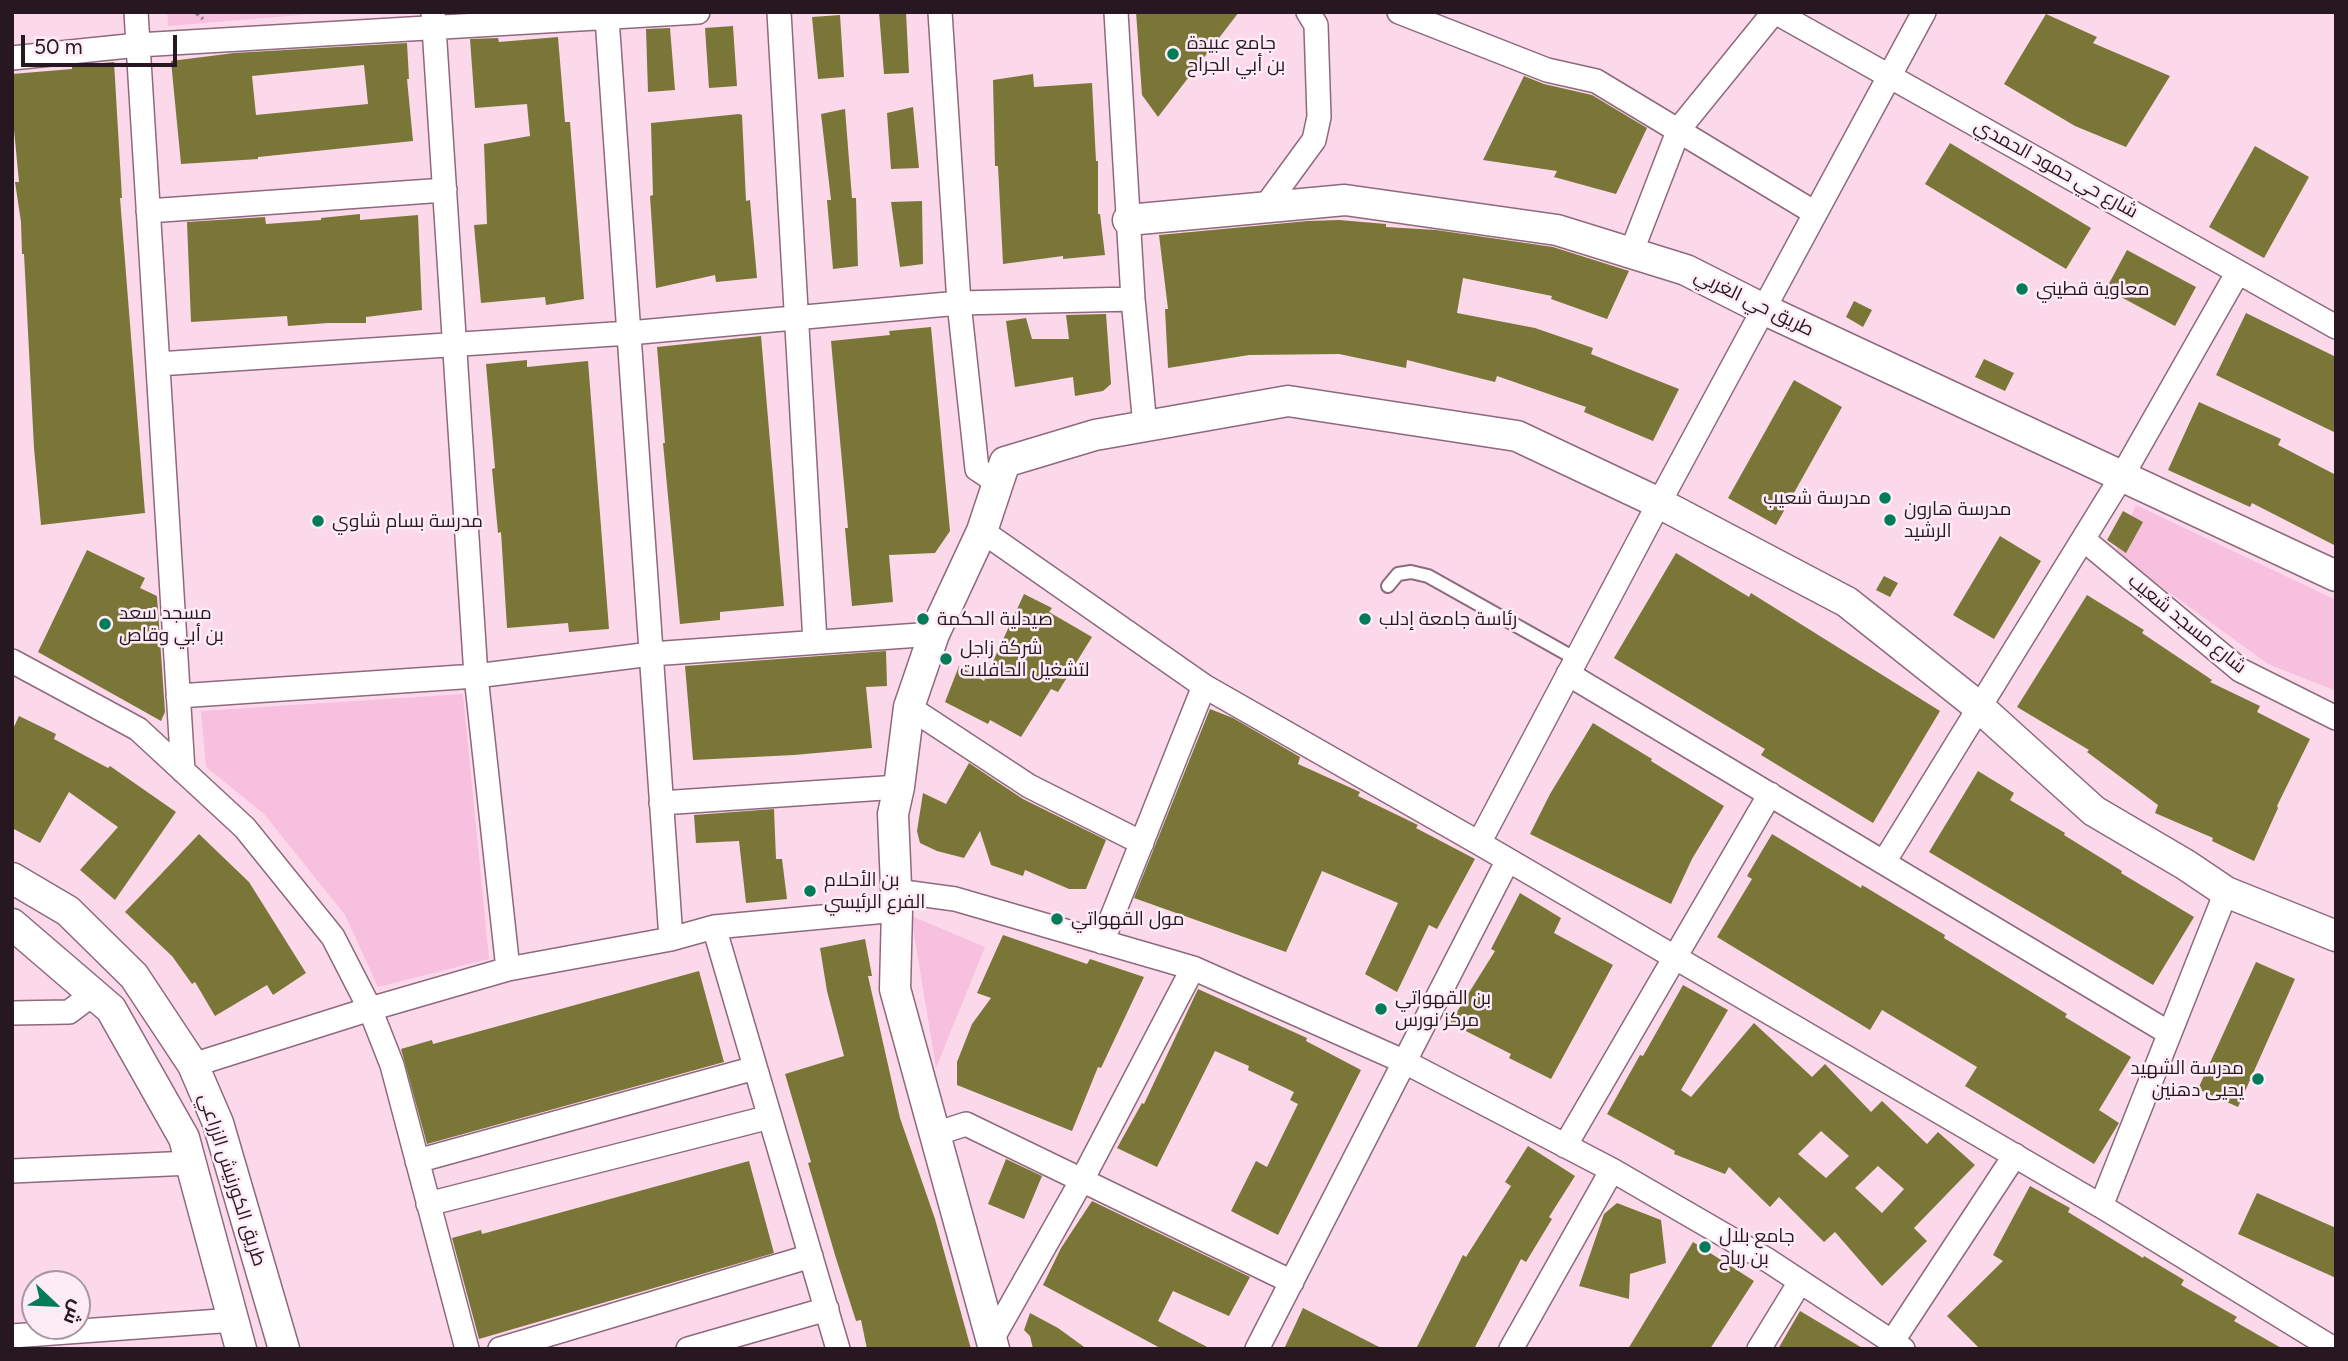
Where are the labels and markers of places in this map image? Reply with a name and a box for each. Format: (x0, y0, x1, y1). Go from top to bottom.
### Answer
place label: جامع عبيدة بن أبي الجراح (1187, 32, 1285, 76)
marker: جامع عبيدة بن أبي الجراح (1165, 46, 1181, 62)
place label: معاوية قطيني (2036, 278, 2149, 300)
marker: معاوية قطيني (2014, 281, 2030, 297)
place label: مدرسة شعيب (1763, 487, 1871, 509)
marker: مدرسة شعيب (1877, 490, 1893, 506)
place label: مدرسة هارون الرشيد (1904, 498, 2011, 542)
place label: مدرسة بسام شاوي (332, 510, 483, 532)
marker: مدرسة هارون الرشيد (1882, 512, 1898, 528)
marker: مدرسة بسام شاوي (310, 513, 326, 529)
place label: مسجد سعد بن أبي وقاص (119, 602, 224, 646)
place label: صيدلية الحكمة (937, 608, 1053, 630)
place label: رئاسة جامعة إدلب (1379, 608, 1517, 630)
marker: صيدلية الحكمة (915, 611, 931, 627)
marker: رئاسة جامعة إدلب (1357, 611, 1373, 627)
marker: مسجد سعد بن أبي وقاص (97, 616, 113, 632)
place label: شركة زاجل لتشغيل الحافلات (960, 637, 1089, 681)
marker: شركة زاجل لتشغيل الحافلات (938, 651, 954, 667)
place label: بن الأحلام الفرع الرئيسي (824, 869, 925, 913)
marker: بن الأحلام الفرع الرئيسي (802, 883, 818, 899)
place label: مول القهواتي (1071, 908, 1185, 930)
marker: مول القهواتي (1049, 911, 1065, 927)
place label: بن القهواتي مركز نورس (1395, 987, 1491, 1031)
marker: بن القهواتي مركز نورس (1373, 1001, 1389, 1017)
place label: مدرسة الشهيد يحيى دهنين (2130, 1057, 2244, 1101)
marker: مدرسة الشهيد يحيى دهنين (2250, 1071, 2266, 1087)
place label: جامع بلال بن رباح (1719, 1225, 1795, 1269)
marker: جامع بلال بن رباح (1697, 1239, 1713, 1255)

